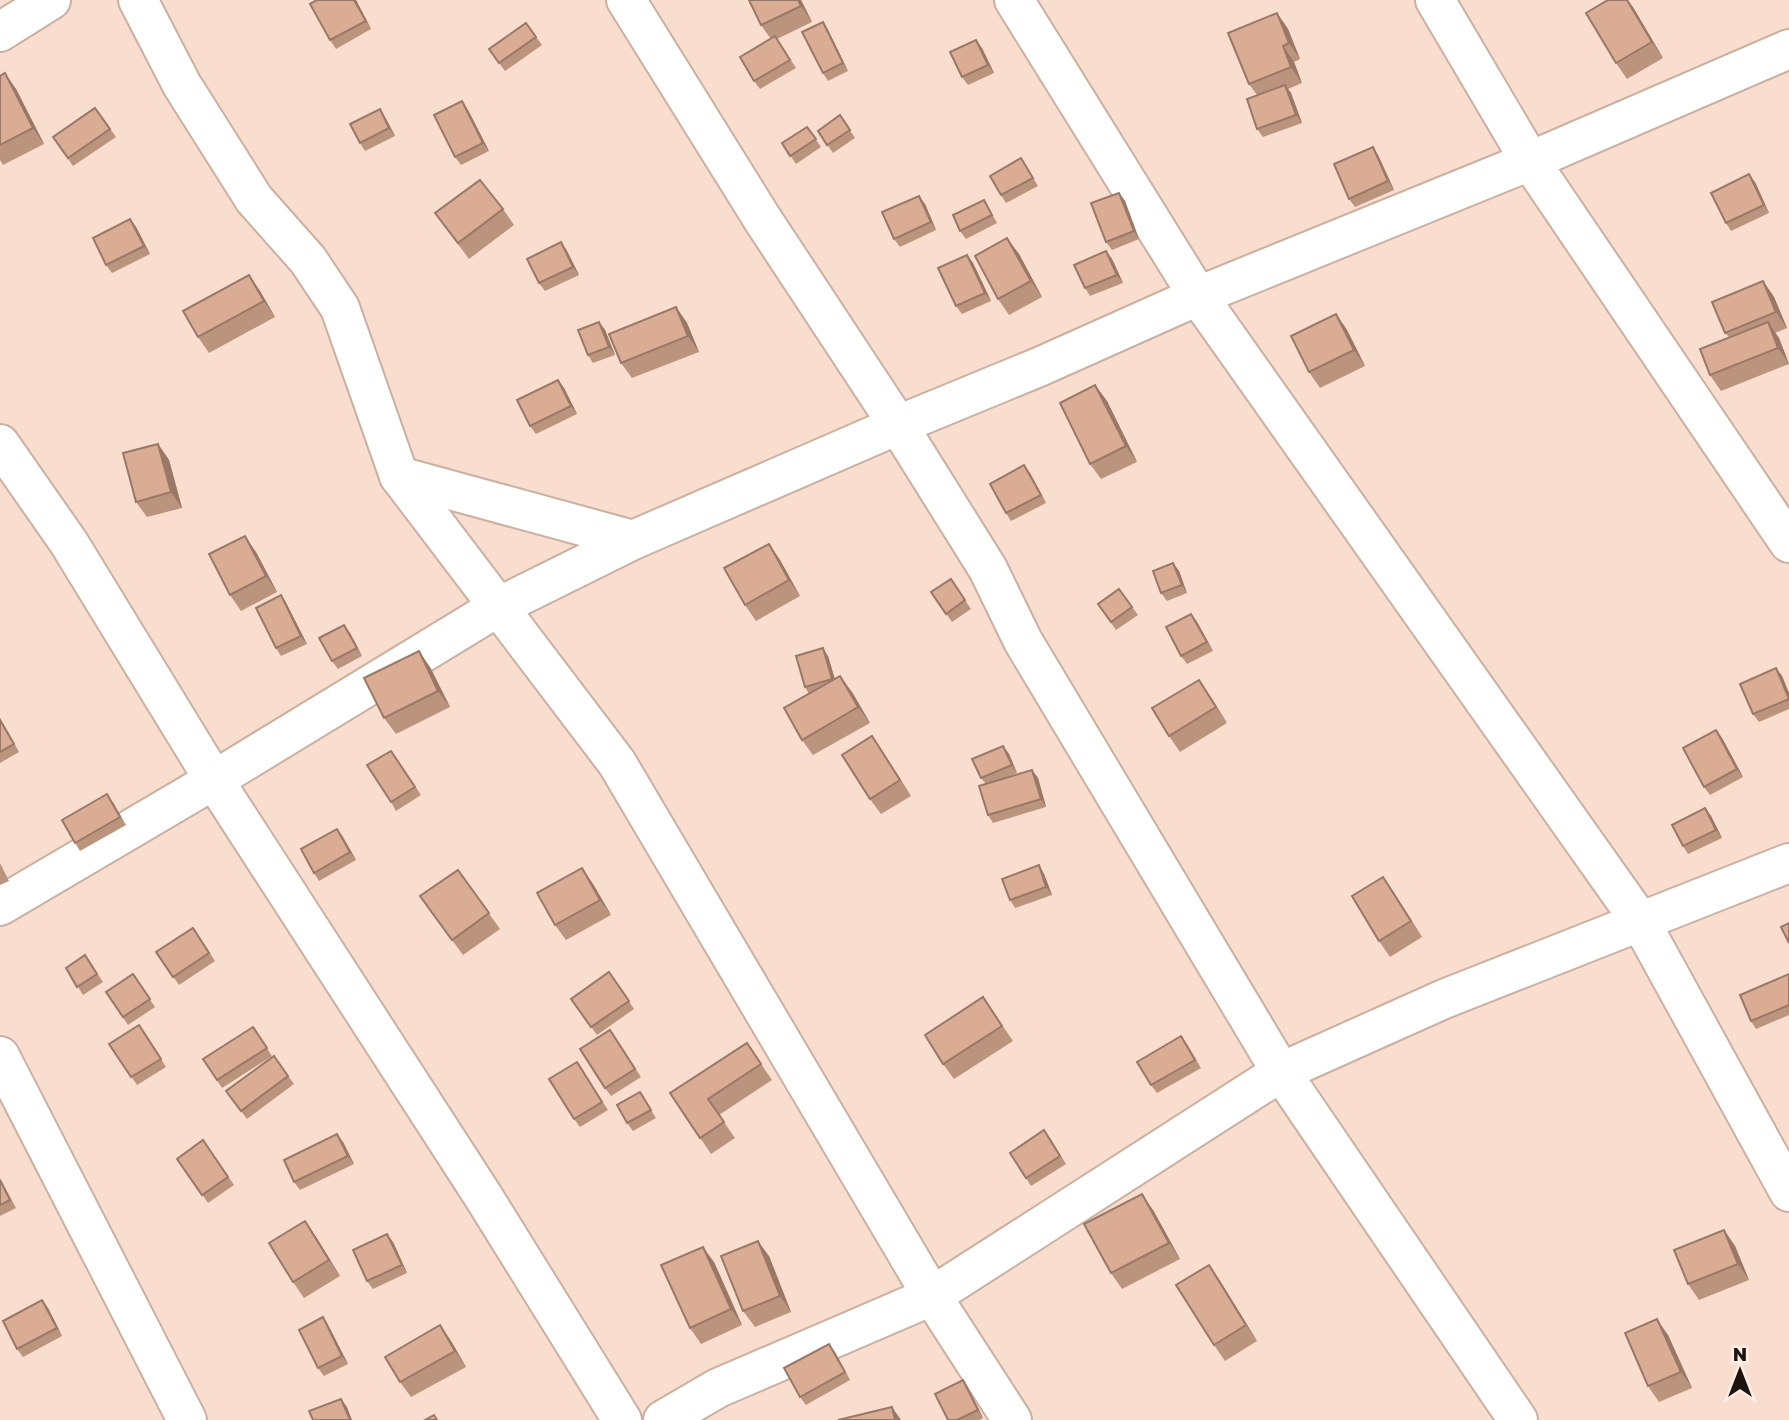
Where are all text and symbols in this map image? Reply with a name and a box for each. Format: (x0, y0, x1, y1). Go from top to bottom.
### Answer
north arrow (1705, 1336, 1775, 1406)
text: N (1733, 1342, 1747, 1365)

